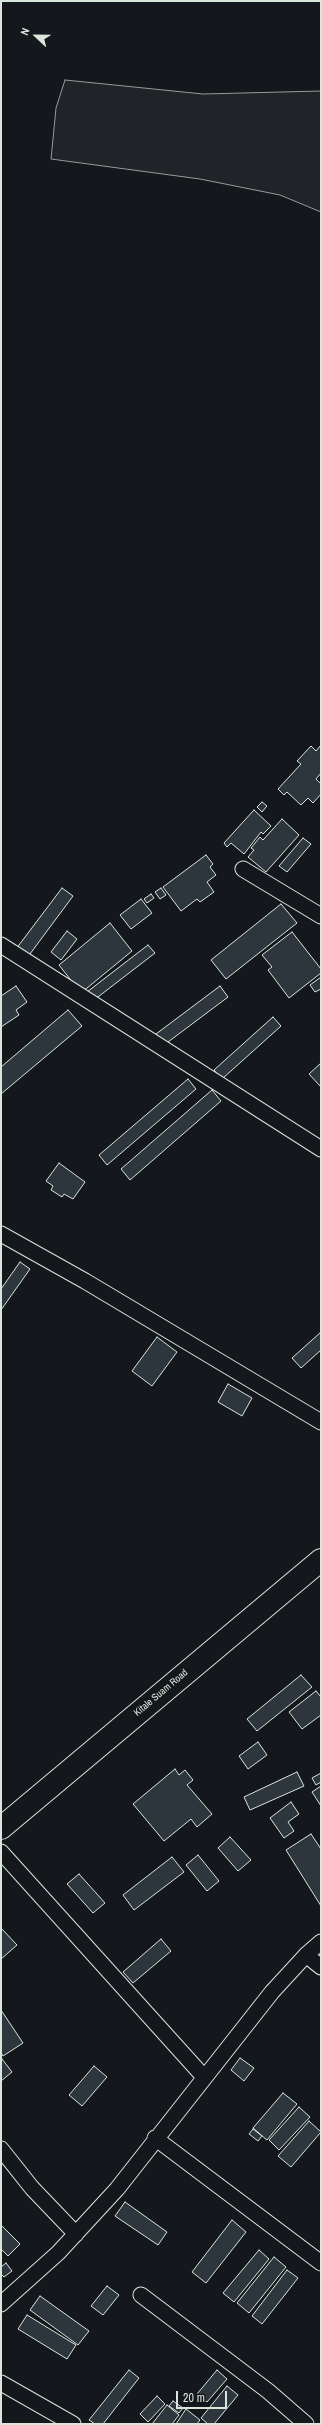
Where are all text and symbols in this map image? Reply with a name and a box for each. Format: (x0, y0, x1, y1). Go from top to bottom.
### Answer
north arrow (16, 16, 56, 56)
text: N (17, 26, 33, 37)
street label: Kitale Suam Road (132, 1667, 190, 1719)
scale bar (178, 2383, 229, 2409)
text: 20 m (183, 2390, 205, 2406)

